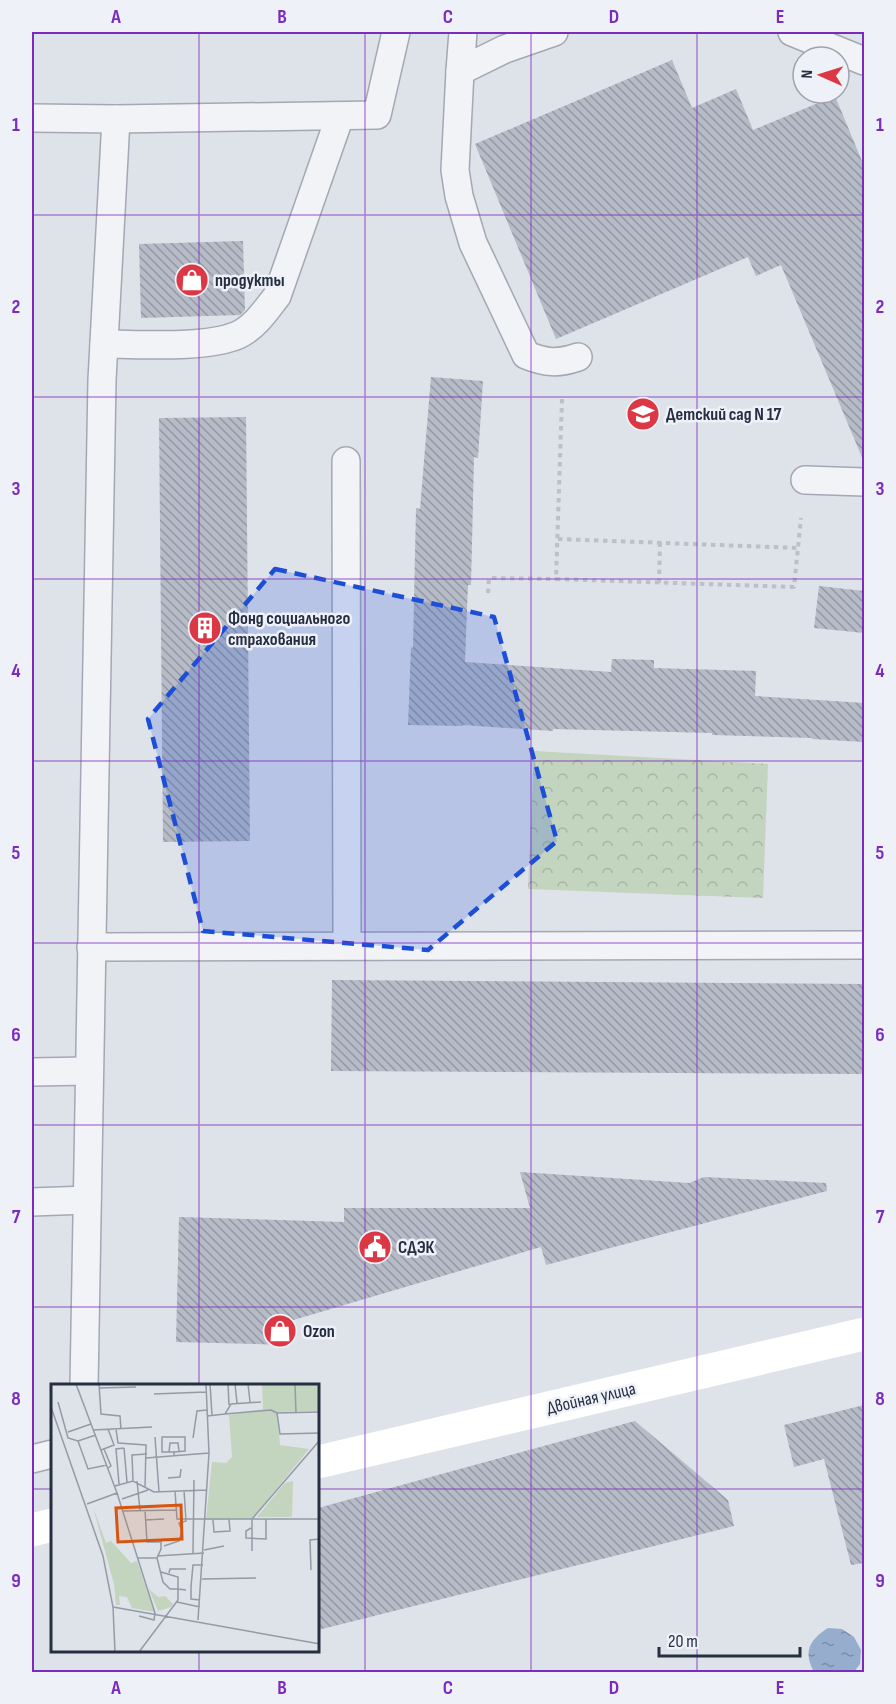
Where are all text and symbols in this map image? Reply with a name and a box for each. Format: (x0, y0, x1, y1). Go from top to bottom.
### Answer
text: A (110, 5, 121, 29)
text: B (277, 5, 287, 29)
text: C (443, 5, 453, 29)
text: D (609, 5, 619, 29)
text: E (776, 5, 784, 29)
north arrow (791, 45, 851, 105)
text: N (798, 70, 817, 79)
text: 1 (12, 113, 20, 137)
text: 1 (876, 113, 884, 137)
shop icon: продукты (174, 262, 210, 298)
place label: продукты (215, 270, 285, 291)
text: 2 (12, 295, 20, 319)
text: 2 (876, 295, 884, 319)
school or university icon: Детский сад N 17 (625, 396, 661, 432)
place label: Детский сад N 17 (666, 404, 782, 425)
text: 3 (12, 477, 21, 501)
text: 3 (876, 477, 885, 501)
place label: Фонд социального страхования (228, 608, 350, 650)
building icon: Фонд социального страхования (187, 610, 223, 646)
text: 4 (11, 659, 21, 683)
text: 4 (875, 659, 885, 683)
text: 5 (12, 841, 21, 865)
text: 5 (876, 841, 885, 865)
text: 6 (11, 1023, 21, 1047)
text: 6 (875, 1023, 885, 1047)
text: 7 (12, 1205, 21, 1229)
text: 7 (876, 1205, 885, 1229)
public building icon: СДЭК (357, 1229, 393, 1265)
place label: СДЭК (398, 1237, 435, 1258)
shop icon: Ozon (262, 1313, 298, 1349)
place label: Ozon (303, 1321, 335, 1342)
street label: Двойная улица (545, 1378, 638, 1419)
inset map (51, 1384, 320, 1653)
text: 8 (11, 1387, 21, 1411)
text: 8 (875, 1387, 885, 1411)
text: 9 (11, 1569, 21, 1593)
text: 9 (875, 1569, 885, 1593)
scale bar (659, 1620, 800, 1658)
text: 20 m (668, 1631, 698, 1652)
text: A (110, 1676, 121, 1700)
text: B (277, 1676, 287, 1700)
text: C (443, 1676, 453, 1700)
text: D (609, 1676, 619, 1700)
text: E (776, 1676, 784, 1700)

